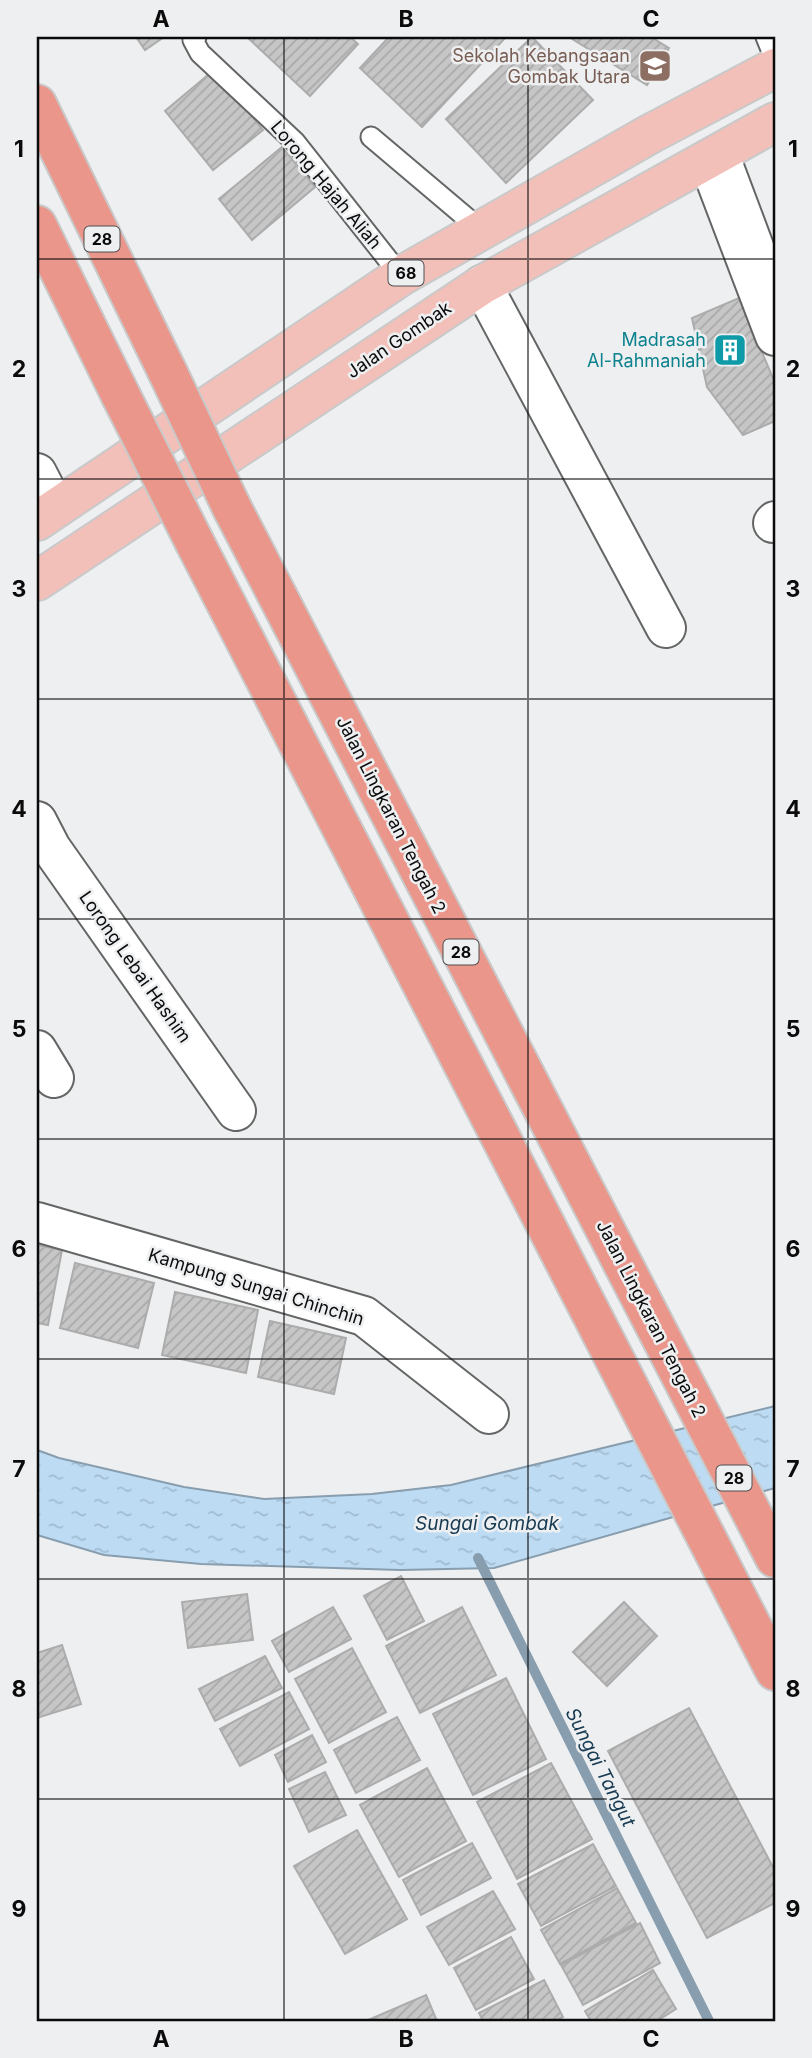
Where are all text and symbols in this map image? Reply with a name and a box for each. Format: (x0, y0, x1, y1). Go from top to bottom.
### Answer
text: A (152, 5, 170, 33)
text: B (398, 5, 414, 33)
text: C (642, 5, 660, 33)
place label: Sekolah Kebangsaan Gombak Utara (452, 45, 630, 87)
school or university icon: Sekolah Kebangsaan Gombak Utara (636, 47, 674, 85)
street label: Lorong Hajah Aliah (267, 116, 386, 253)
text: 1 (14, 135, 24, 163)
text: 1 (788, 135, 798, 163)
road number: 28 (84, 227, 119, 252)
road number: 68 (388, 260, 424, 286)
street label: Jalan Gombak (342, 297, 455, 382)
place label: Madrasah Al-Rahmaniah (587, 329, 706, 371)
building icon: Madrasah Al-Rahmaniah (711, 331, 749, 369)
text: 2 (12, 355, 26, 383)
text: 2 (786, 355, 800, 383)
text: 3 (12, 575, 26, 603)
text: 3 (786, 575, 800, 603)
street label: Jalan Lingkaran Tengah 2 (332, 713, 450, 917)
text: 4 (11, 795, 27, 823)
text: 4 (785, 795, 801, 823)
street label: Lorong Lebai Hashim (75, 887, 196, 1047)
road number: 28 (444, 940, 478, 964)
text: 5 (12, 1015, 26, 1043)
text: 5 (786, 1015, 800, 1043)
street label: Jalan Lingkaran Tengah 2 (592, 1217, 710, 1421)
text: 6 (12, 1235, 26, 1263)
text: 6 (786, 1235, 800, 1263)
street label: Kampung Sungai Chinchin (146, 1244, 367, 1329)
text: 7 (12, 1455, 26, 1483)
text: 7 (786, 1455, 800, 1483)
road number: 28 (716, 1466, 752, 1490)
water label: Sungai Gombak (415, 1512, 559, 1535)
text: 8 (12, 1675, 26, 1703)
text: 8 (786, 1675, 800, 1703)
water label: Sungai Tangut (561, 1704, 641, 1831)
text: 9 (12, 1895, 26, 1923)
text: 9 (786, 1895, 800, 1923)
text: A (152, 2025, 170, 2053)
text: B (398, 2025, 414, 2053)
text: C (642, 2025, 660, 2053)

